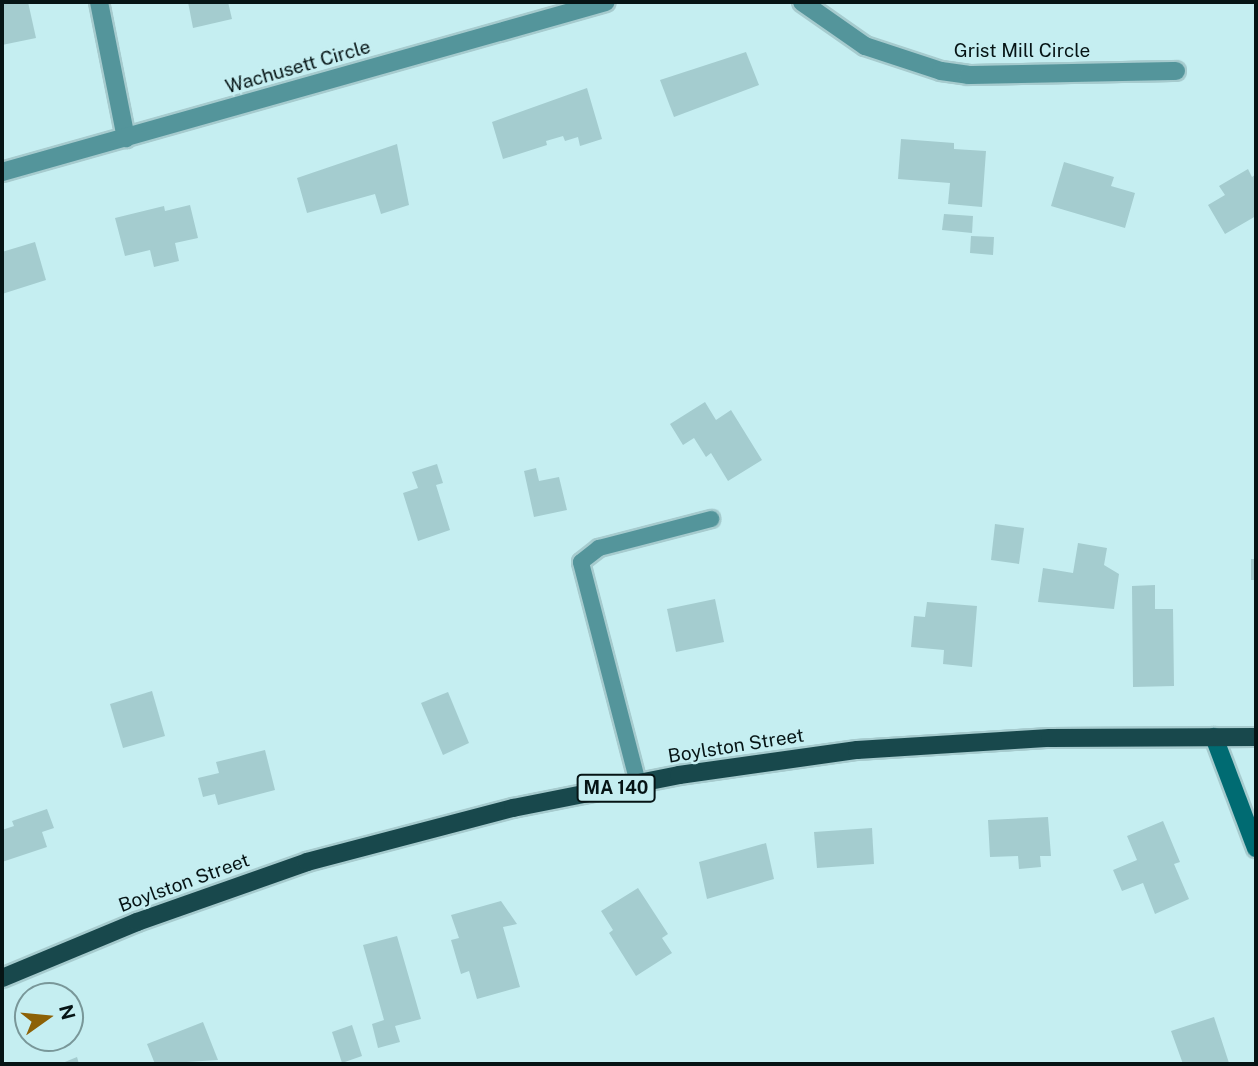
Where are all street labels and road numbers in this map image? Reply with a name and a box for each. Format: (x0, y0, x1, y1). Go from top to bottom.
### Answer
street label: Wachusett Circle (223, 35, 373, 99)
street label: Grist Mill Circle (954, 40, 1090, 62)
street label: Boylston Street (666, 724, 806, 768)
road number: MA 140 (576, 774, 656, 802)
street label: Boylston Street (116, 849, 252, 917)

